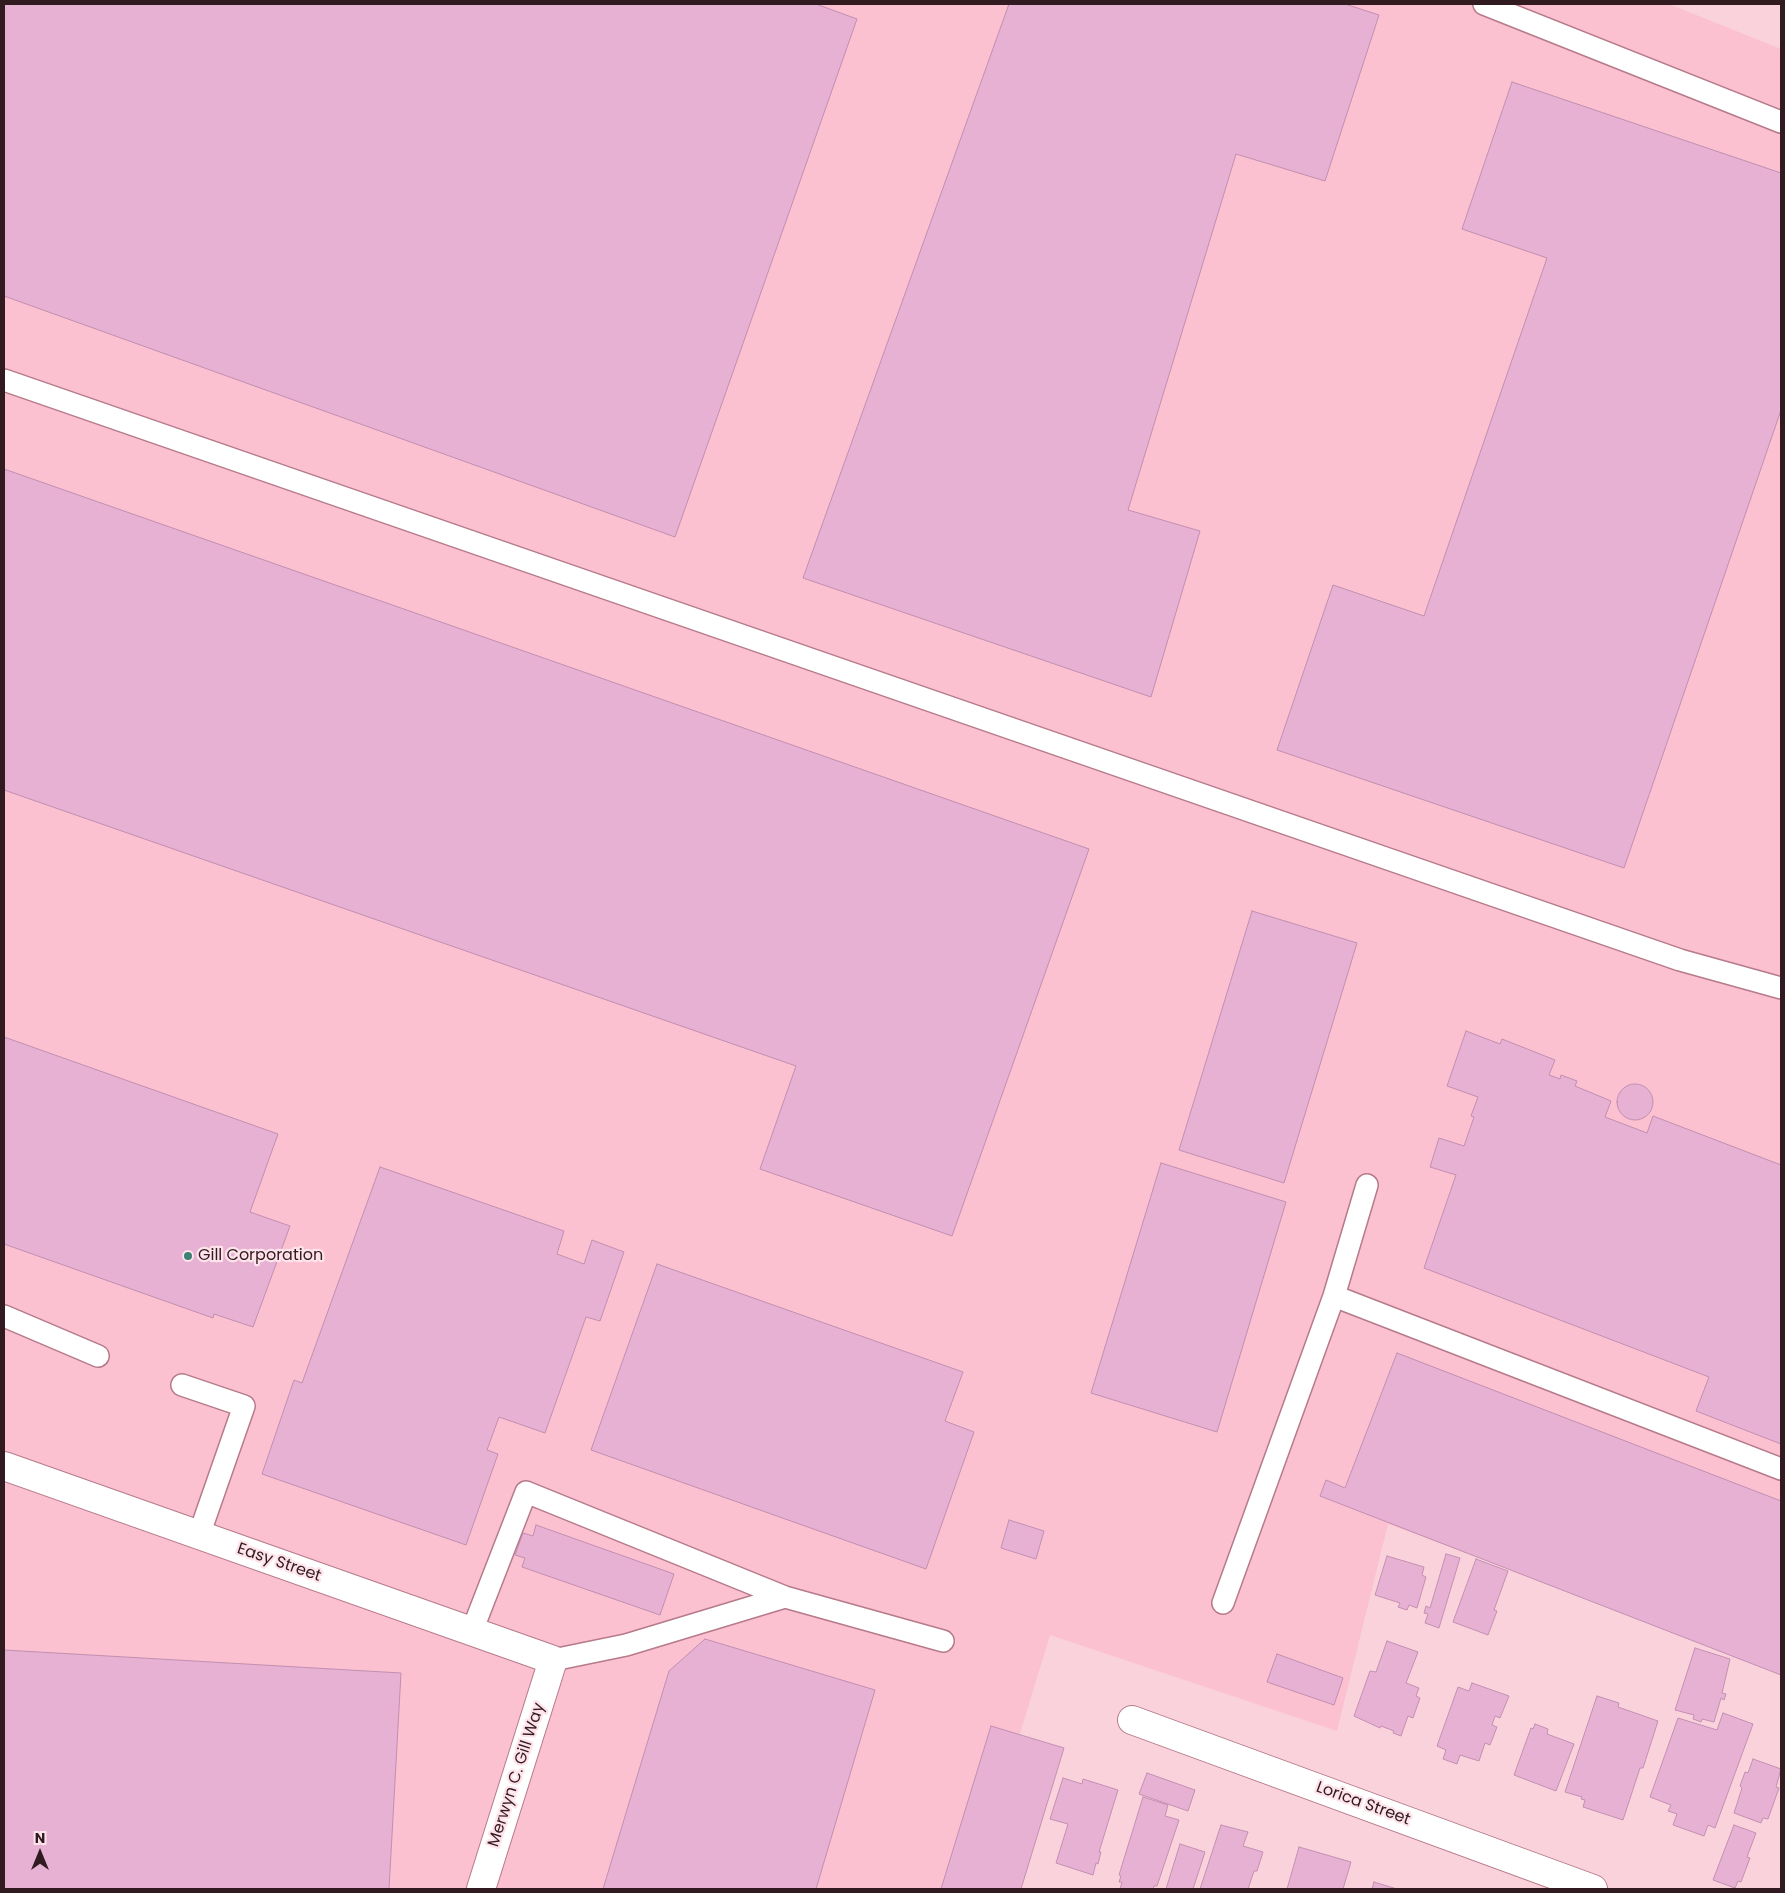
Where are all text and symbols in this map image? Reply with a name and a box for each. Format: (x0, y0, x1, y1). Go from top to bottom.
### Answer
place label: Gill Corporation (198, 1246, 323, 1266)
marker: Gill Corporation (182, 1250, 194, 1262)
street label: Easy Street (235, 1540, 323, 1586)
street label: Merwyn C. Gill Way (485, 1701, 549, 1849)
street label: Lorica Street (1313, 1778, 1413, 1830)
north arrow (15, 1828, 65, 1878)
text: N (35, 1828, 45, 1848)

